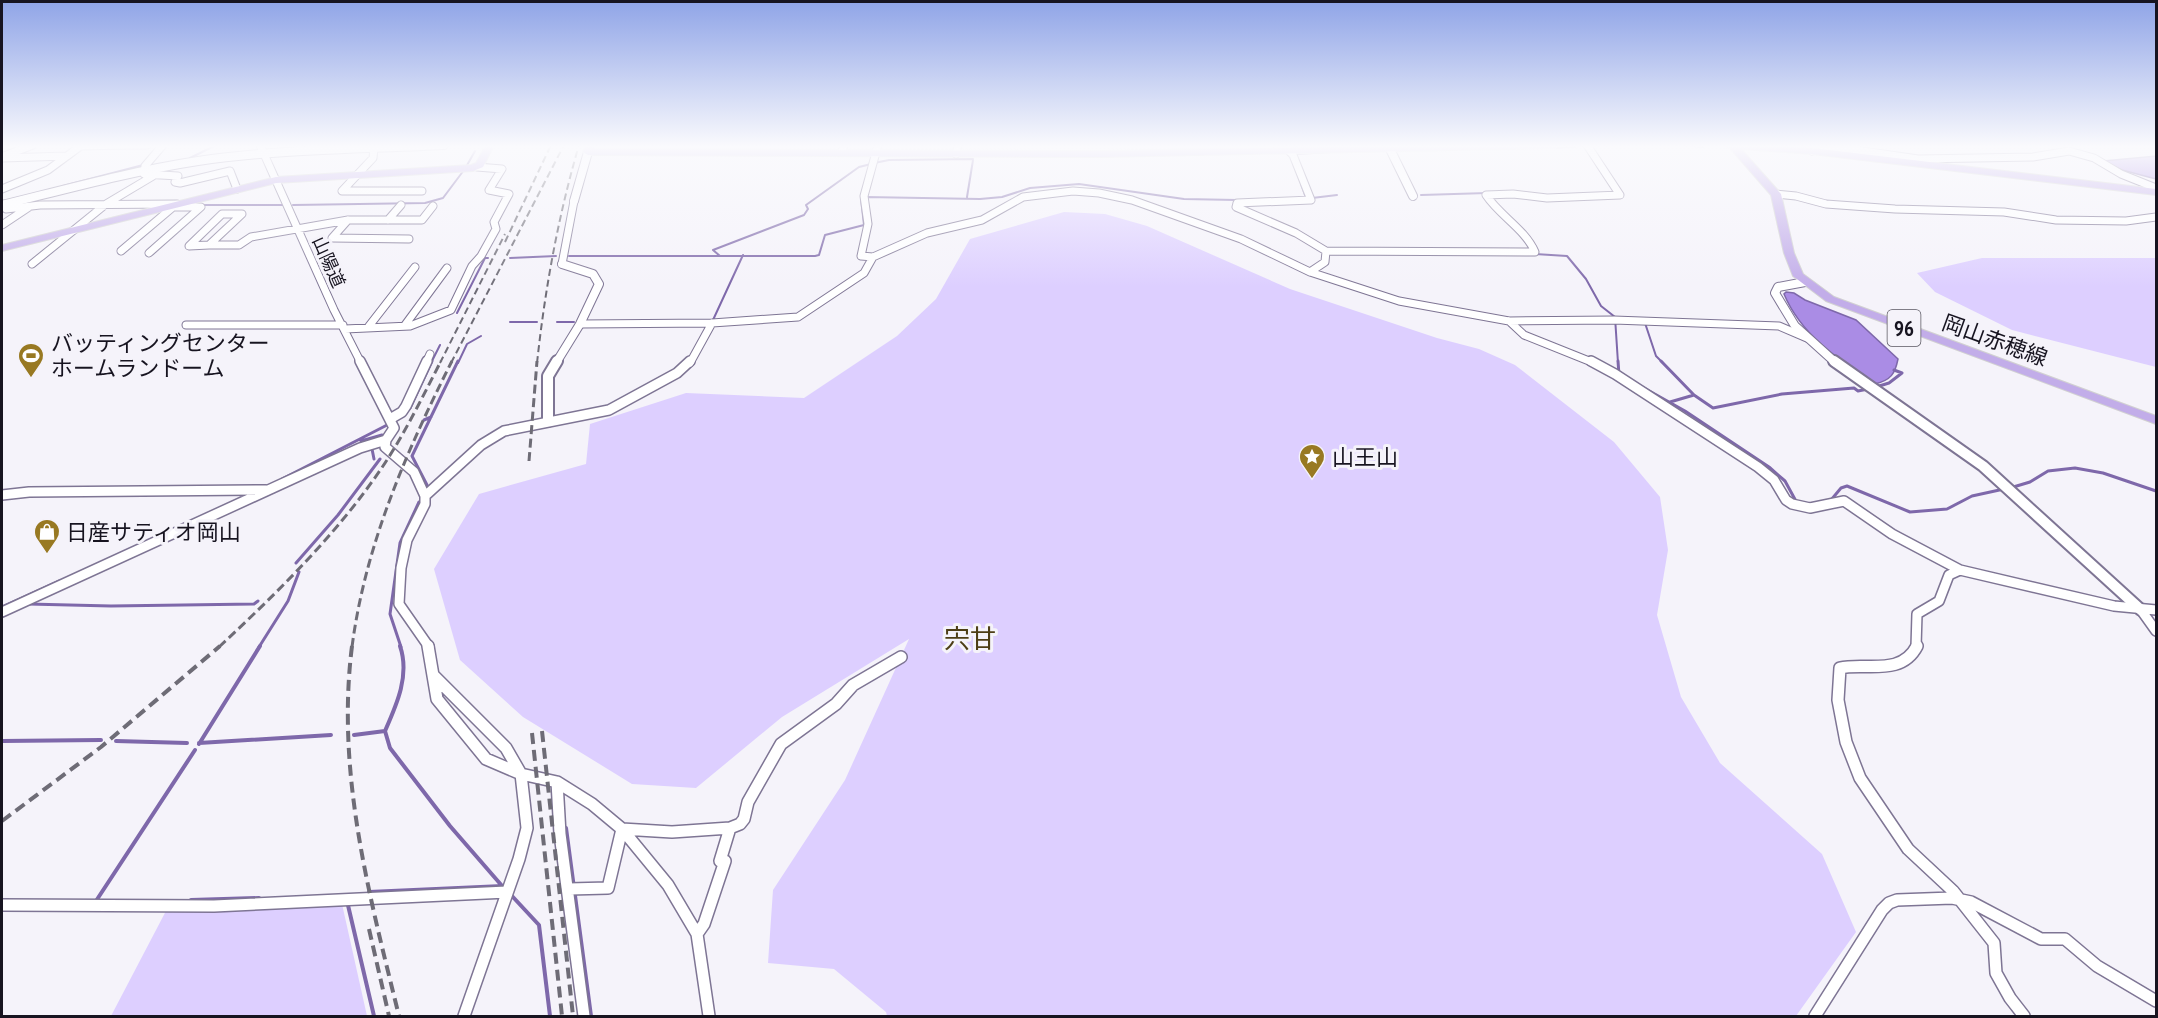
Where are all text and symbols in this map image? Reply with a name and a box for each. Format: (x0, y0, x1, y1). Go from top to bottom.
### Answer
street label: 山陽道 (308, 233, 350, 291)
street label: 岡山赤穂線 (1939, 308, 2051, 372)
road number: 96 (1888, 310, 1920, 346)
place label: バッティングセンター ホームランドーム (51, 329, 270, 382)
sports icon: バッティングセンター ホームランドーム (16, 341, 46, 379)
place icon: 山王山 (1297, 442, 1327, 480)
place label: 山王山 (1332, 443, 1398, 471)
shop icon: 日産サティオ岡山 (32, 517, 62, 555)
place label: 日産サティオ岡山 (66, 518, 241, 546)
district label: 宍甘 (944, 622, 996, 655)

